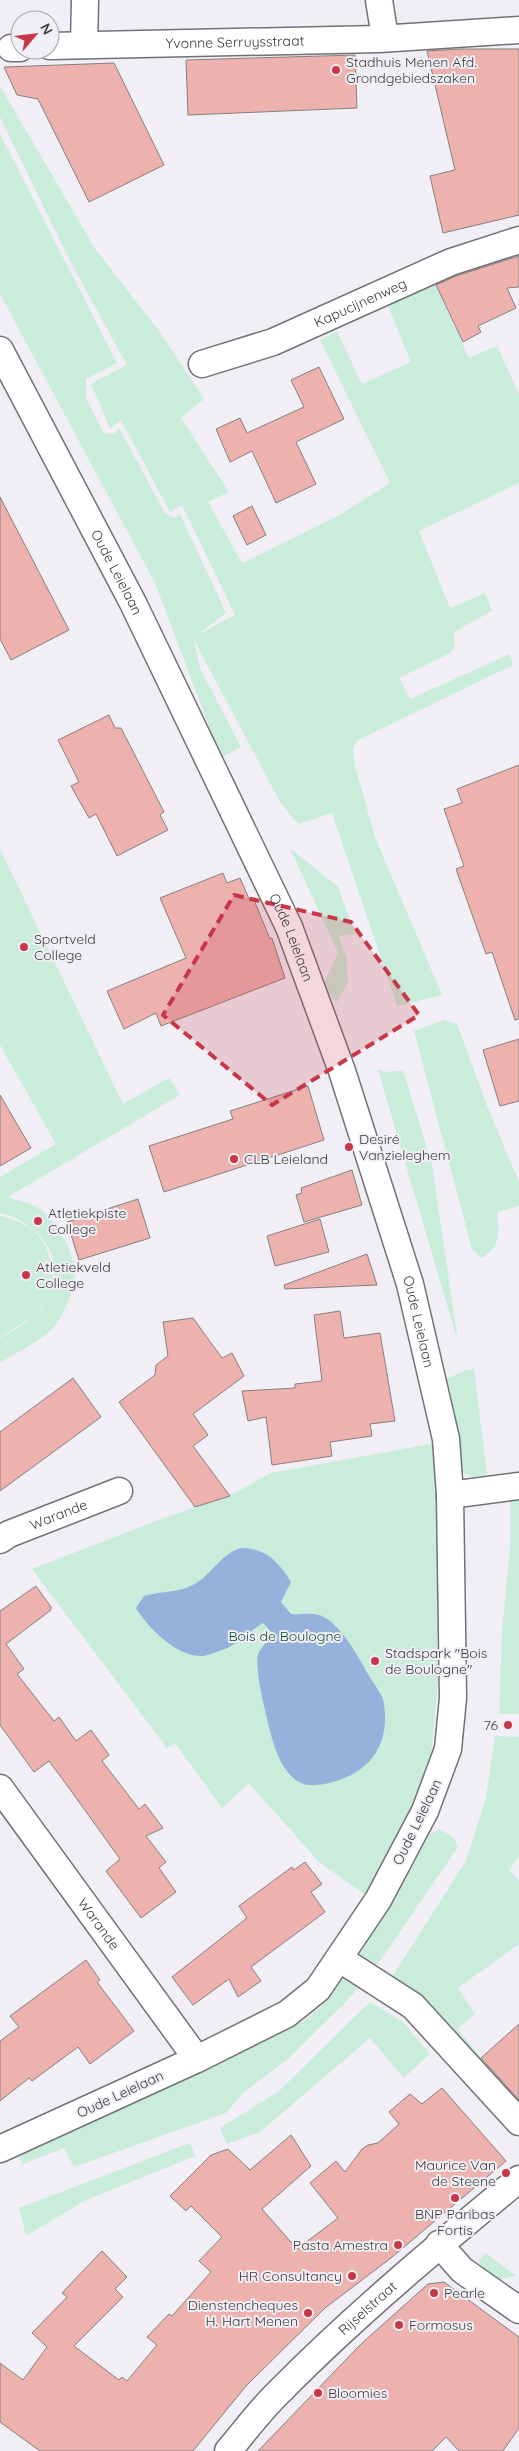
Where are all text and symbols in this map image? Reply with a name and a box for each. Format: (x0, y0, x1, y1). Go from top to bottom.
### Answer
north arrow (10, 10, 60, 60)
text: N (36, 20, 57, 38)
street label: Yvonne Serruysstraat (165, 32, 305, 53)
place label: Stadhuis Menen Afd. Grondgebiedszaken (346, 53, 477, 87)
marker: Stadhuis Menen Afd. Grondgebiedszaken (330, 64, 342, 76)
street label: Kapucijnenweg (311, 274, 409, 331)
street label: Oude Leielaan (87, 527, 146, 618)
street label: Oude Leielaan (265, 890, 317, 984)
place label: Sportveld College (34, 930, 96, 964)
marker: Sportveld College (18, 941, 30, 953)
place label: Desiré Vanzieleghem (359, 1130, 451, 1164)
marker: Desiré Vanzieleghem (343, 1141, 355, 1153)
place label: CLB Leieland (244, 1150, 328, 1168)
marker: CLB Leieland (228, 1153, 240, 1165)
place label: Atletiekpiste College (48, 1204, 127, 1238)
marker: Atletiekpiste College (32, 1215, 44, 1227)
place label: Atletiekveld College (36, 1258, 111, 1292)
marker: Atletiekveld College (20, 1269, 32, 1281)
street label: Oude Leielaan (399, 1273, 438, 1369)
street label: Warande (27, 1495, 90, 1534)
park label: Bois de Boulogne (229, 1627, 342, 1645)
place label: Stadspark "Bois de Boulogne" (385, 1644, 487, 1678)
marker: Stadspark "Bois de Boulogne" (369, 1655, 381, 1667)
place label: 76 (484, 1716, 498, 1734)
marker: 76 (502, 1719, 514, 1731)
street label: Oude Leielaan (388, 1776, 446, 1868)
street label: Warande (74, 1894, 124, 1954)
street label: Oude Leielaan (74, 2066, 166, 2122)
place label: Maurice Van de Steene (415, 2156, 496, 2190)
marker: Maurice Van de Steene (500, 2167, 512, 2179)
marker: BNP Paribas Fortis (449, 2192, 461, 2204)
place label: BNP Paribas Fortis (415, 2205, 495, 2239)
place label: Pasta Amestra (293, 2236, 388, 2254)
marker: Pasta Amestra (392, 2239, 404, 2251)
place label: HR Consultancy (239, 2267, 342, 2285)
marker: HR Consultancy (346, 2270, 358, 2282)
street label: Rijselstraat (335, 2277, 401, 2339)
place label: Pearle (444, 2284, 485, 2302)
marker: Pearle (428, 2287, 440, 2299)
place label: Dienstencheques H. Hart Menen (188, 2296, 298, 2330)
marker: Dienstencheques H. Hart Menen (302, 2307, 314, 2319)
place label: Formosus (409, 2316, 473, 2334)
marker: Formosus (393, 2319, 405, 2331)
place label: Bloomies (328, 2384, 387, 2402)
marker: Bloomies (312, 2387, 324, 2399)

